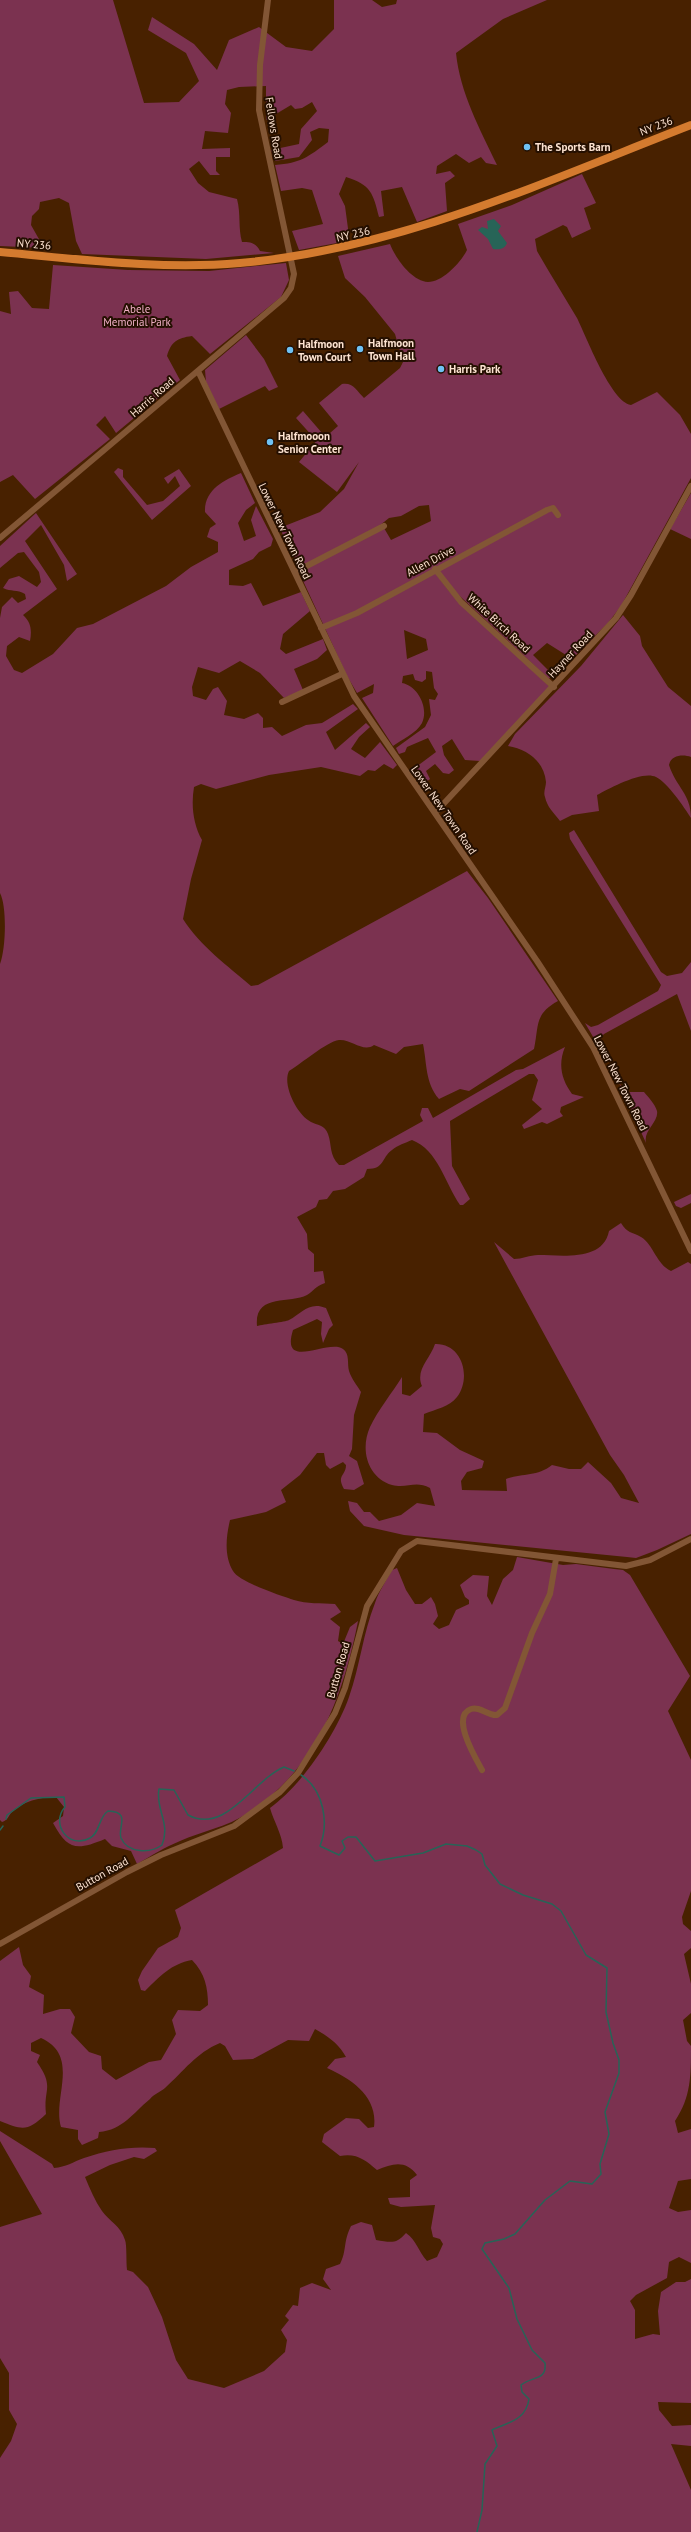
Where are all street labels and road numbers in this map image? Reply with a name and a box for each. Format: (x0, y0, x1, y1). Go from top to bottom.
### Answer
street label: Fellows Road (262, 96, 286, 160)
street label: NY 236 (638, 113, 674, 139)
street label: NY 236 (335, 223, 371, 245)
street label: NY 236 (16, 236, 52, 252)
street label: Harris Road (127, 374, 177, 420)
street label: Lower New Town Road (256, 481, 314, 581)
street label: Allen Drive (404, 542, 457, 579)
street label: White Birch Road (465, 590, 533, 656)
street label: Hayner Road (545, 627, 595, 681)
street label: Lower New Town Road (408, 763, 480, 857)
street label: Lower New Town Road (591, 1033, 651, 1133)
street label: Button Road (323, 1640, 353, 1700)
street label: Button Road (73, 1854, 131, 1894)

